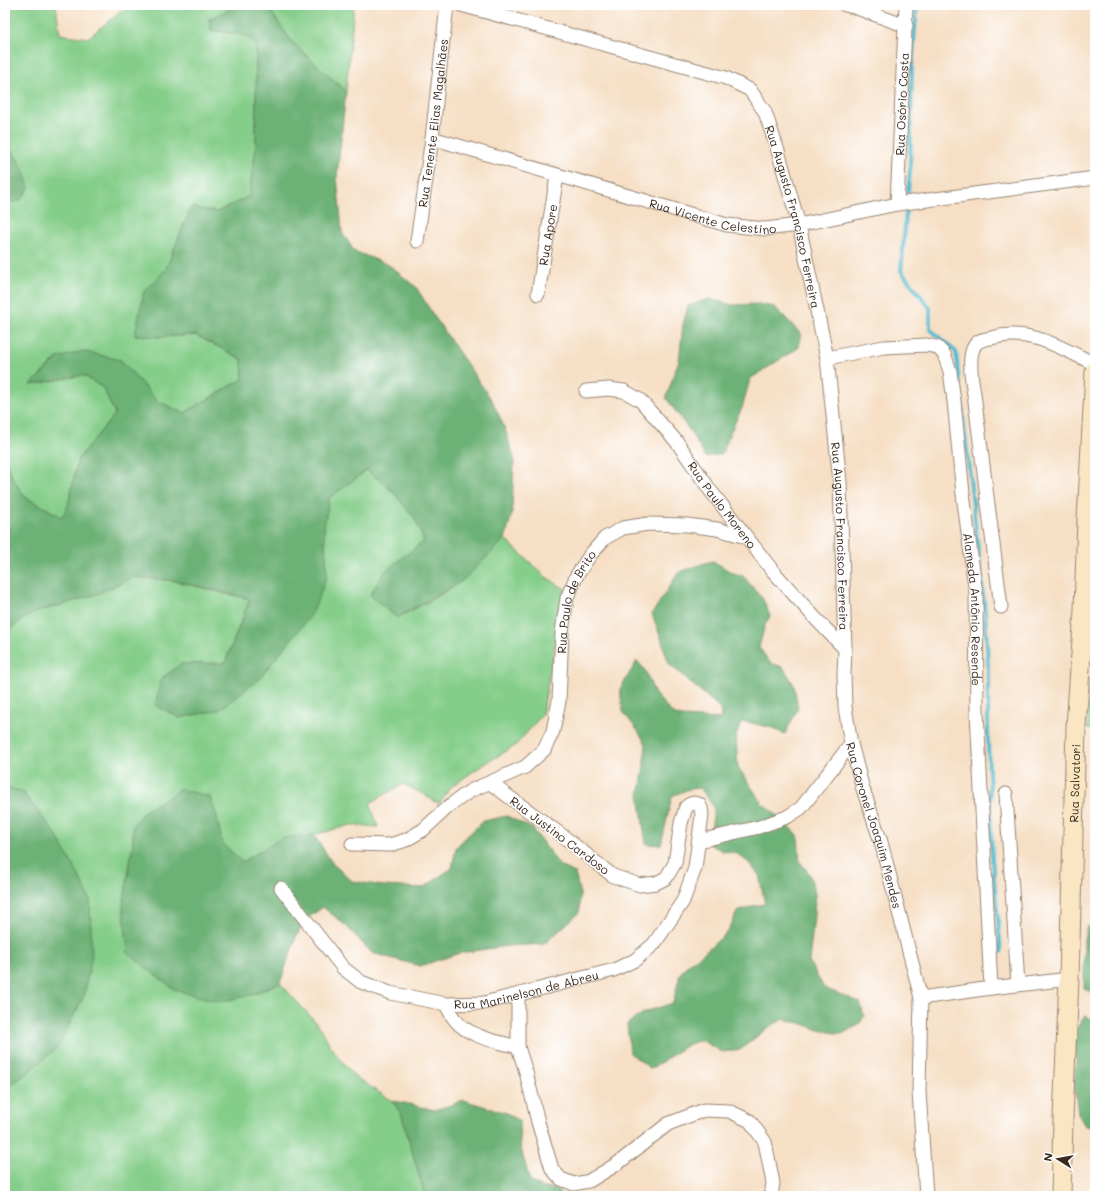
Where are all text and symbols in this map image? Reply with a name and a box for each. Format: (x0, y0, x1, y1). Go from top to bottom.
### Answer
street label: Rua Tenente Elias Magalhães (414, 38, 451, 208)
street label: Rua Osório Costa (891, 52, 912, 156)
street label: Rua Augusto Francisco Ferreira (762, 123, 824, 310)
street label: Rua Vicente Celestino (648, 195, 777, 237)
street label: Rua Apore (535, 203, 560, 267)
street label: Rua Augusto Francisco Ferreira (828, 441, 852, 630)
street label: Rua Paulo Moreno (685, 458, 760, 552)
street label: Alameda Antônio Resende (960, 532, 985, 686)
street label: Rua Paulo de Brito (553, 546, 599, 654)
street label: Rua Coronel Joaquim Mendes (843, 740, 906, 910)
street label: Rua Salvatori (1065, 744, 1084, 823)
street label: Rua Justino Cardoso (507, 792, 613, 878)
street label: Rua Marinelson de Abreu (454, 966, 600, 1012)
north arrow (1038, 1139, 1078, 1179)
text: N (1040, 1151, 1056, 1163)

